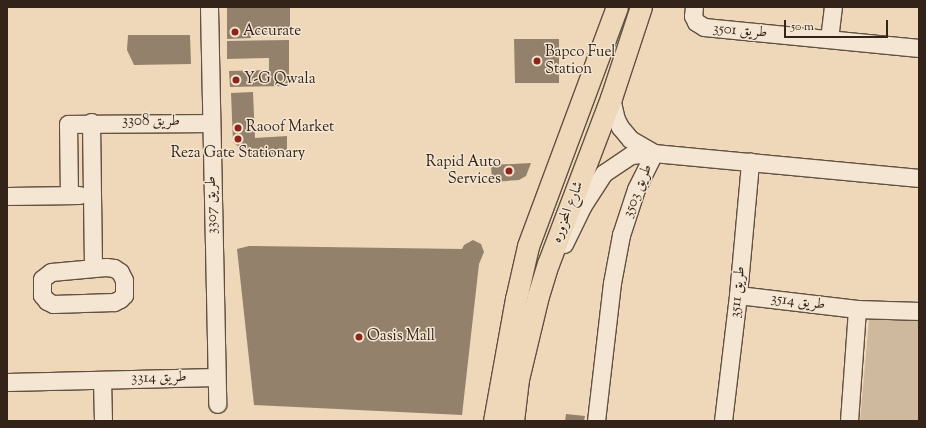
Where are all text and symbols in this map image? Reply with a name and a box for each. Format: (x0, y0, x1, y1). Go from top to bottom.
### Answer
scale bar (786, 12, 890, 38)
text: 50 m (791, 18, 814, 36)
street label: طريق 3501 (712, 20, 768, 42)
place label: Accurate (243, 23, 301, 41)
marker: Accurate (230, 27, 240, 37)
place label: Bapco Fuel Station (545, 43, 616, 78)
marker: Bapco Fuel Station (532, 56, 542, 66)
place label: Y-G Qwala (244, 71, 316, 89)
marker: Y-G Qwala (231, 75, 241, 85)
street label: طريق 3308 (122, 113, 180, 131)
place label: Raoof Market (246, 119, 334, 137)
marker: Raoof Market (233, 123, 243, 133)
marker: Reza Gate Stationary (233, 134, 243, 144)
place label: Reza Gate Stationary (171, 145, 305, 163)
place label: Rapid Auto Services (426, 153, 501, 188)
street label: طريق 3503 (619, 162, 657, 220)
marker: Rapid Auto Services (504, 166, 514, 176)
street label: طريق 3307 (202, 176, 222, 234)
street label: شارع المحزوره (548, 179, 588, 245)
street label: طريق 3511 (726, 265, 750, 319)
street label: طريق 3514 (770, 290, 826, 314)
place label: Oasis Mall (367, 328, 435, 346)
marker: Oasis Mall (354, 332, 364, 342)
street label: طريق 3314 (131, 369, 187, 387)

